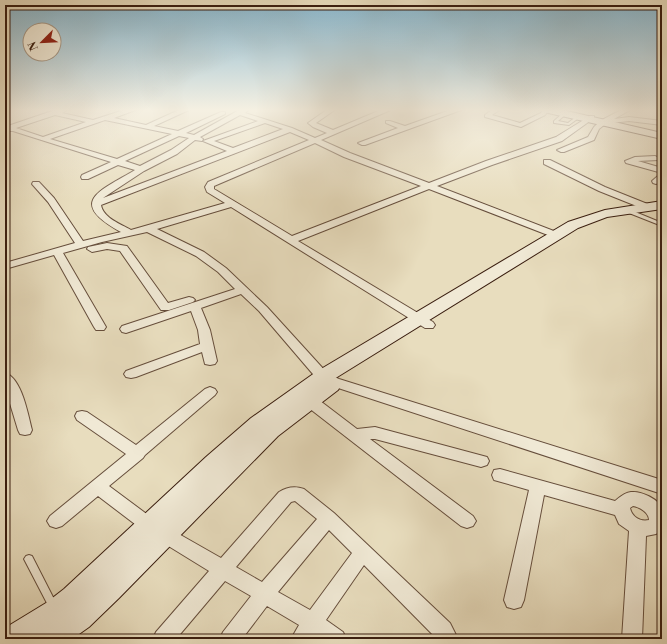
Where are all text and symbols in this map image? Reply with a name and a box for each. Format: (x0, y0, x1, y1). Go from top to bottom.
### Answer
north arrow (22, 22, 62, 62)
text: N (25, 39, 42, 52)

